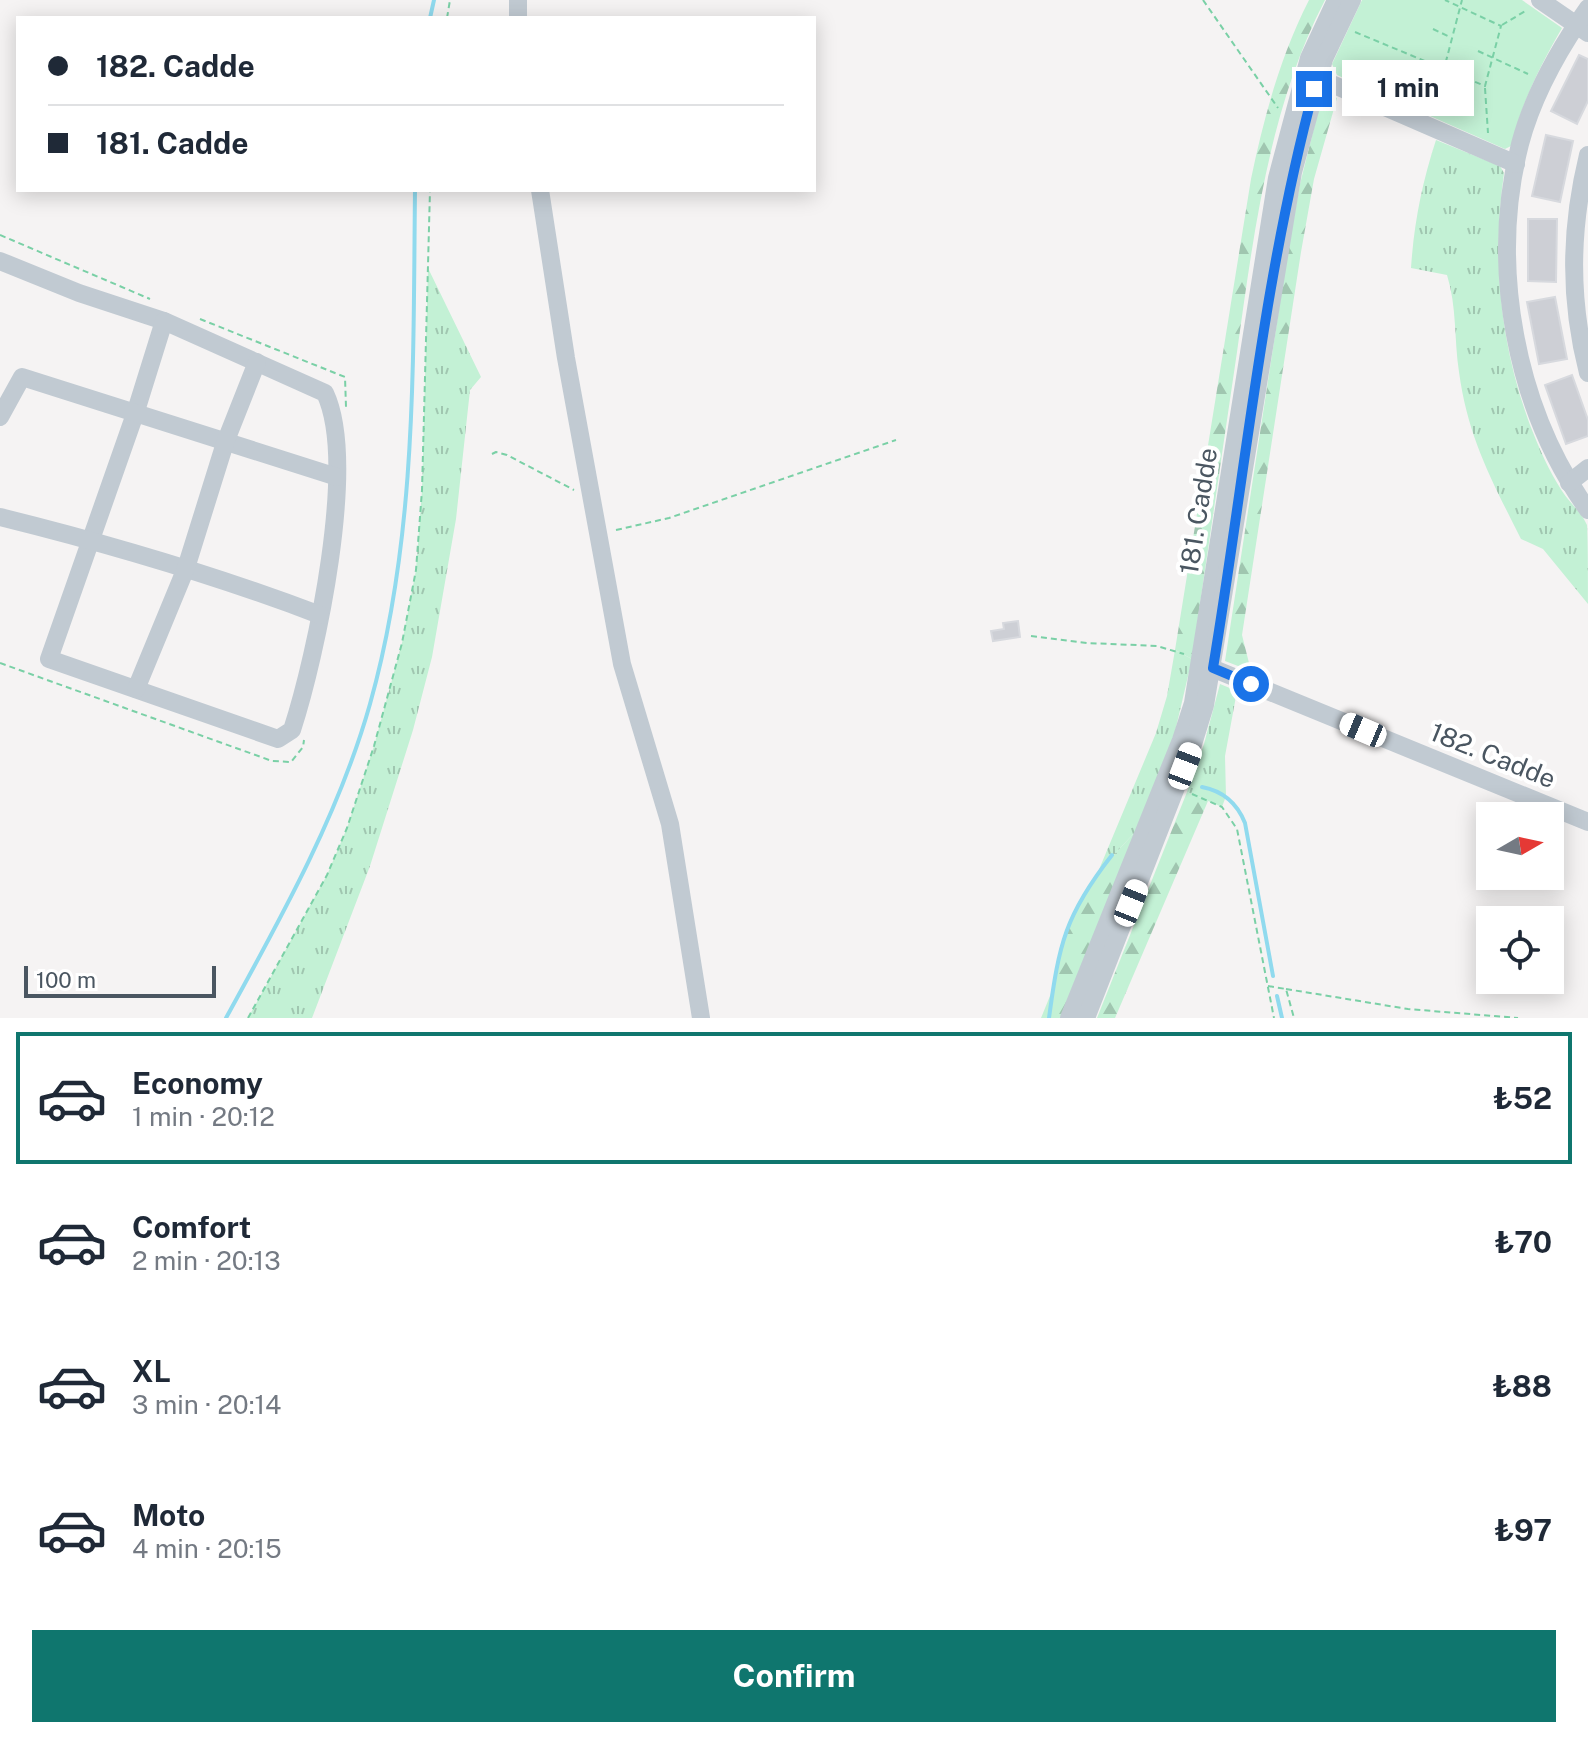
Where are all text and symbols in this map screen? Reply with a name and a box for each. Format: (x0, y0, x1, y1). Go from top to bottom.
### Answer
text: 182. Cadde (96, 48, 255, 84)
callout: 1 min (1342, 61, 1474, 117)
route end (1296, 71, 1332, 107)
text: 1 min (1377, 72, 1439, 103)
text: 181. Cadde (96, 125, 249, 161)
street label: 181. Cadde (1173, 445, 1223, 577)
route start (1233, 666, 1269, 702)
car (1336, 710, 1390, 750)
street label: 182. Cadde (1426, 716, 1560, 794)
car (1165, 739, 1205, 793)
north arrow (1476, 802, 1564, 890)
map controls (1476, 802, 1564, 994)
car (1111, 876, 1151, 930)
button: locate (1476, 906, 1564, 994)
scale bar (24, 962, 216, 998)
text: 100 m (36, 967, 96, 993)
icon: car (36, 1062, 108, 1134)
text: Economy (132, 1065, 263, 1101)
text: ₺52 (1493, 1080, 1552, 1116)
text: 1 min · 20:12 (132, 1101, 275, 1132)
icon: car (36, 1206, 108, 1278)
text: Comfort (132, 1209, 251, 1245)
text: ₺70 (1495, 1224, 1552, 1260)
text: 2 min · 20:13 (132, 1245, 281, 1276)
icon: car (36, 1350, 108, 1422)
text: XL (132, 1353, 171, 1389)
text: ₺88 (1492, 1368, 1552, 1404)
text: 3 min · 20:14 (132, 1389, 281, 1420)
icon: car (36, 1494, 108, 1566)
text: Moto (132, 1497, 205, 1533)
text: ₺97 (1494, 1512, 1552, 1548)
text: 4 min · 20:15 (132, 1533, 282, 1564)
button: Confirm (32, 1630, 1556, 1722)

